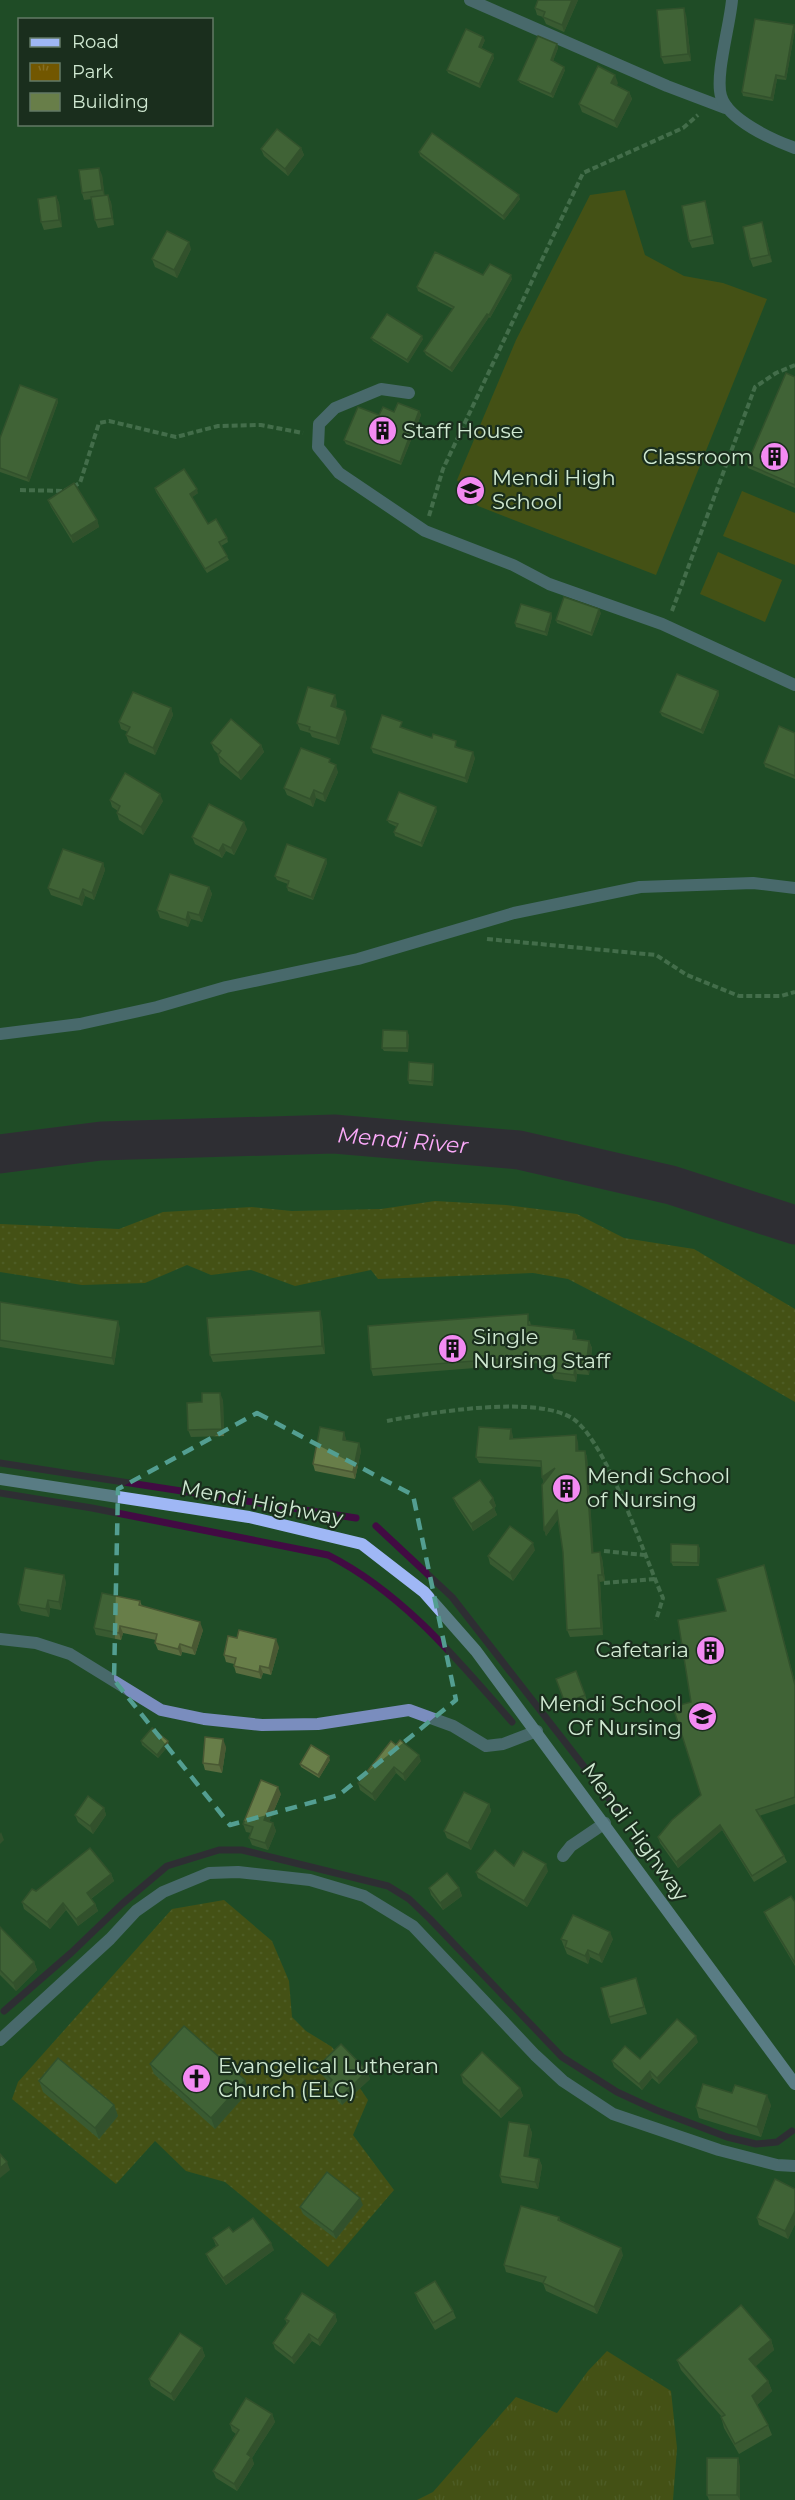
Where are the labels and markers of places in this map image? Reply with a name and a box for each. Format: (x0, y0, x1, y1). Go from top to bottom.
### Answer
building icon: Staff House (366, 415, 398, 447)
place label: Staff House (403, 418, 523, 443)
building icon: Classroom (758, 441, 790, 473)
place label: Classroom (643, 444, 753, 469)
place label: Mendi High School (492, 465, 616, 514)
school or university icon: Mendi High School (455, 474, 487, 506)
place label: Single Nursing Staff (473, 1324, 611, 1373)
building icon: Single Nursing Staff (436, 1333, 468, 1365)
place label: Mendi School of Nursing (587, 1463, 730, 1512)
building icon: Mendi School of Nursing (550, 1472, 582, 1504)
building icon: Cafetaria (694, 1634, 726, 1666)
place label: Cafetaria (595, 1637, 689, 1662)
place label: Mendi School Of Nursing (539, 1691, 682, 1740)
school or university icon: Mendi School Of Nursing (687, 1700, 719, 1732)
place label: Evangelical Lutheran Church (ELC) (218, 2053, 439, 2102)
church icon: Evangelical Lutheran Church (ELC) (181, 2062, 213, 2094)

